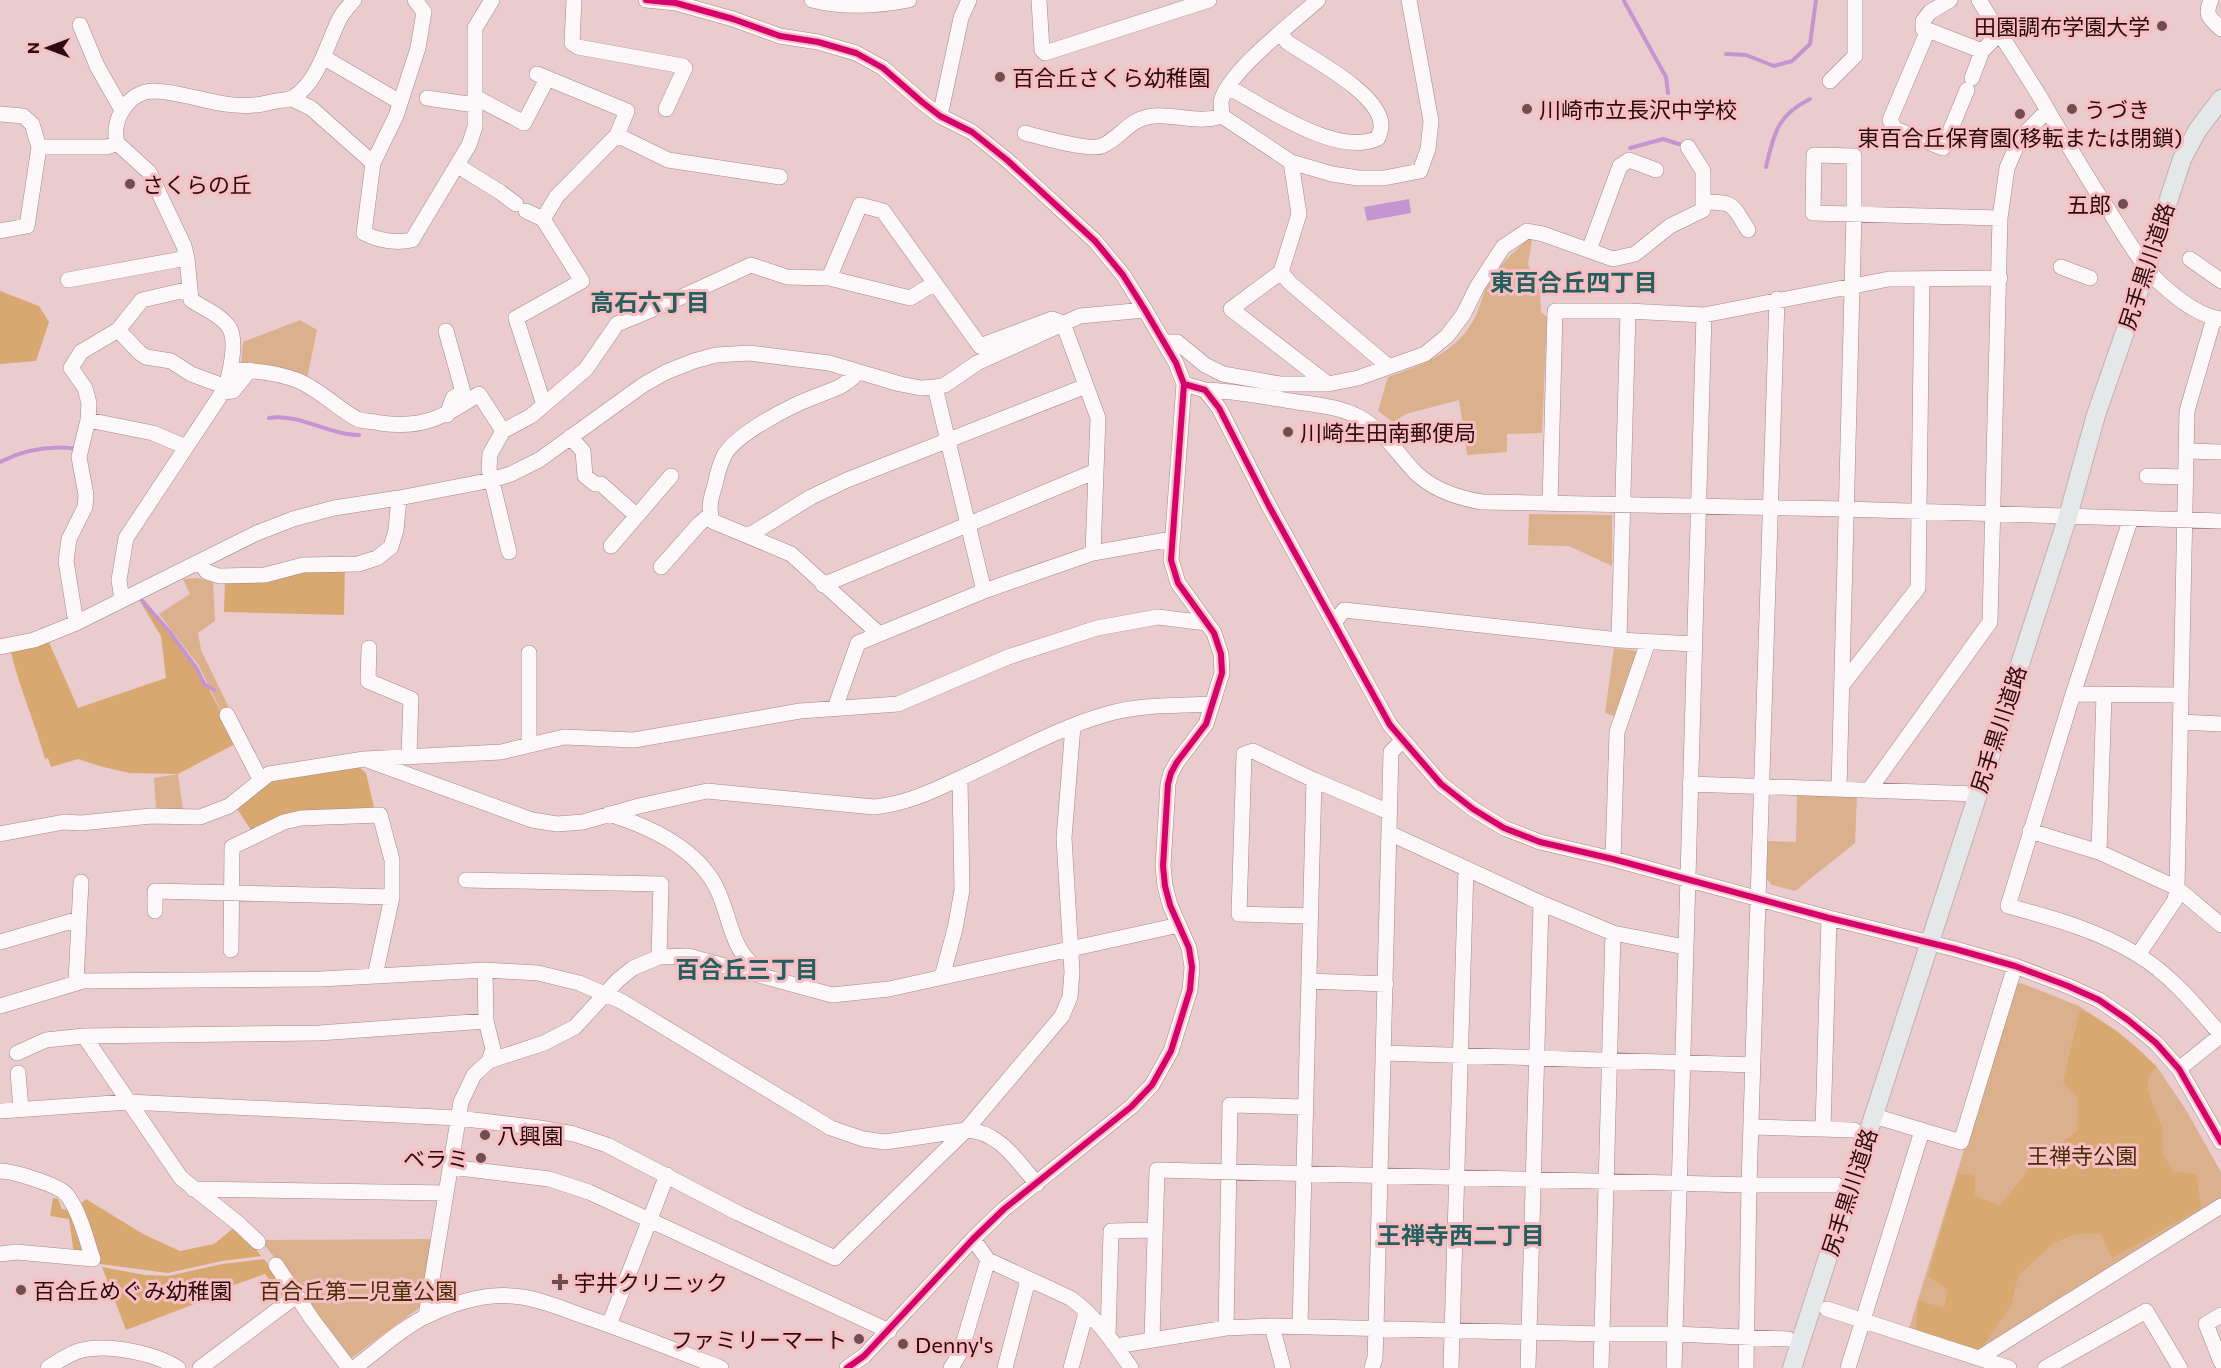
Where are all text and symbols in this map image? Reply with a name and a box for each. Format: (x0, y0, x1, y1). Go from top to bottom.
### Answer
place label: 田園調布学園大学 (1974, 13, 2150, 40)
north arrow (18, 18, 78, 78)
marker: 田園調布学園大学 (2155, 19, 2169, 33)
text: N (23, 42, 42, 54)
place label: 百合丘さくら幼稚園 (1012, 64, 1210, 91)
marker: 百合丘さくら幼稚園 (993, 70, 1007, 84)
place label: 川崎市立長沢中学校 (1539, 96, 1737, 123)
place label: うづき (2084, 96, 2150, 123)
marker: 川崎市立長沢中学校 (1520, 102, 1534, 116)
marker: うづき (2065, 102, 2079, 116)
marker: 東百合丘保育園(移転または閉鎖) (2013, 107, 2027, 121)
place label: 東百合丘保育園(移転または閉鎖) (1858, 124, 2182, 151)
place label: さくらの丘 (142, 171, 252, 198)
marker: さくらの丘 (123, 177, 137, 191)
place label: 五郎 (2067, 191, 2111, 218)
marker: 五郎 (2116, 197, 2130, 211)
street label: 尻手黒川道路 (2113, 199, 2179, 333)
district label: 東百合丘四丁目 (1490, 267, 1658, 296)
district label: 高石六丁目 (590, 287, 710, 316)
place label: 川崎生田南郵便局 (1300, 419, 1476, 446)
marker: 川崎生田南郵便局 (1281, 425, 1295, 439)
street label: 尻手黒川道路 (1965, 662, 2031, 796)
district label: 百合丘三丁目 (675, 954, 819, 983)
place label: 八興園 (497, 1122, 563, 1149)
street label: 尻手黒川道路 (1816, 1125, 1882, 1259)
marker: 八興園 (478, 1128, 492, 1142)
park label: 王禅寺公園 (2027, 1142, 2137, 1169)
place label: ベラミ (403, 1145, 469, 1172)
marker: ベラミ (474, 1151, 488, 1165)
district label: 王禅寺西二丁目 (1377, 1220, 1545, 1249)
place label: 宇井クリニック (574, 1269, 728, 1296)
marker: 宇井クリニック (551, 1273, 569, 1291)
place label: 百合丘めぐみ幼稚園 (33, 1277, 232, 1304)
park label: 百合丘第二児童公園 (259, 1277, 457, 1304)
marker: 百合丘めぐみ幼稚園 (14, 1283, 28, 1297)
place label: ファミリーマート (671, 1326, 847, 1353)
place label: Denny's (915, 1331, 994, 1358)
marker: ファミリーマート (852, 1332, 866, 1346)
marker: Denny's (896, 1337, 910, 1351)

